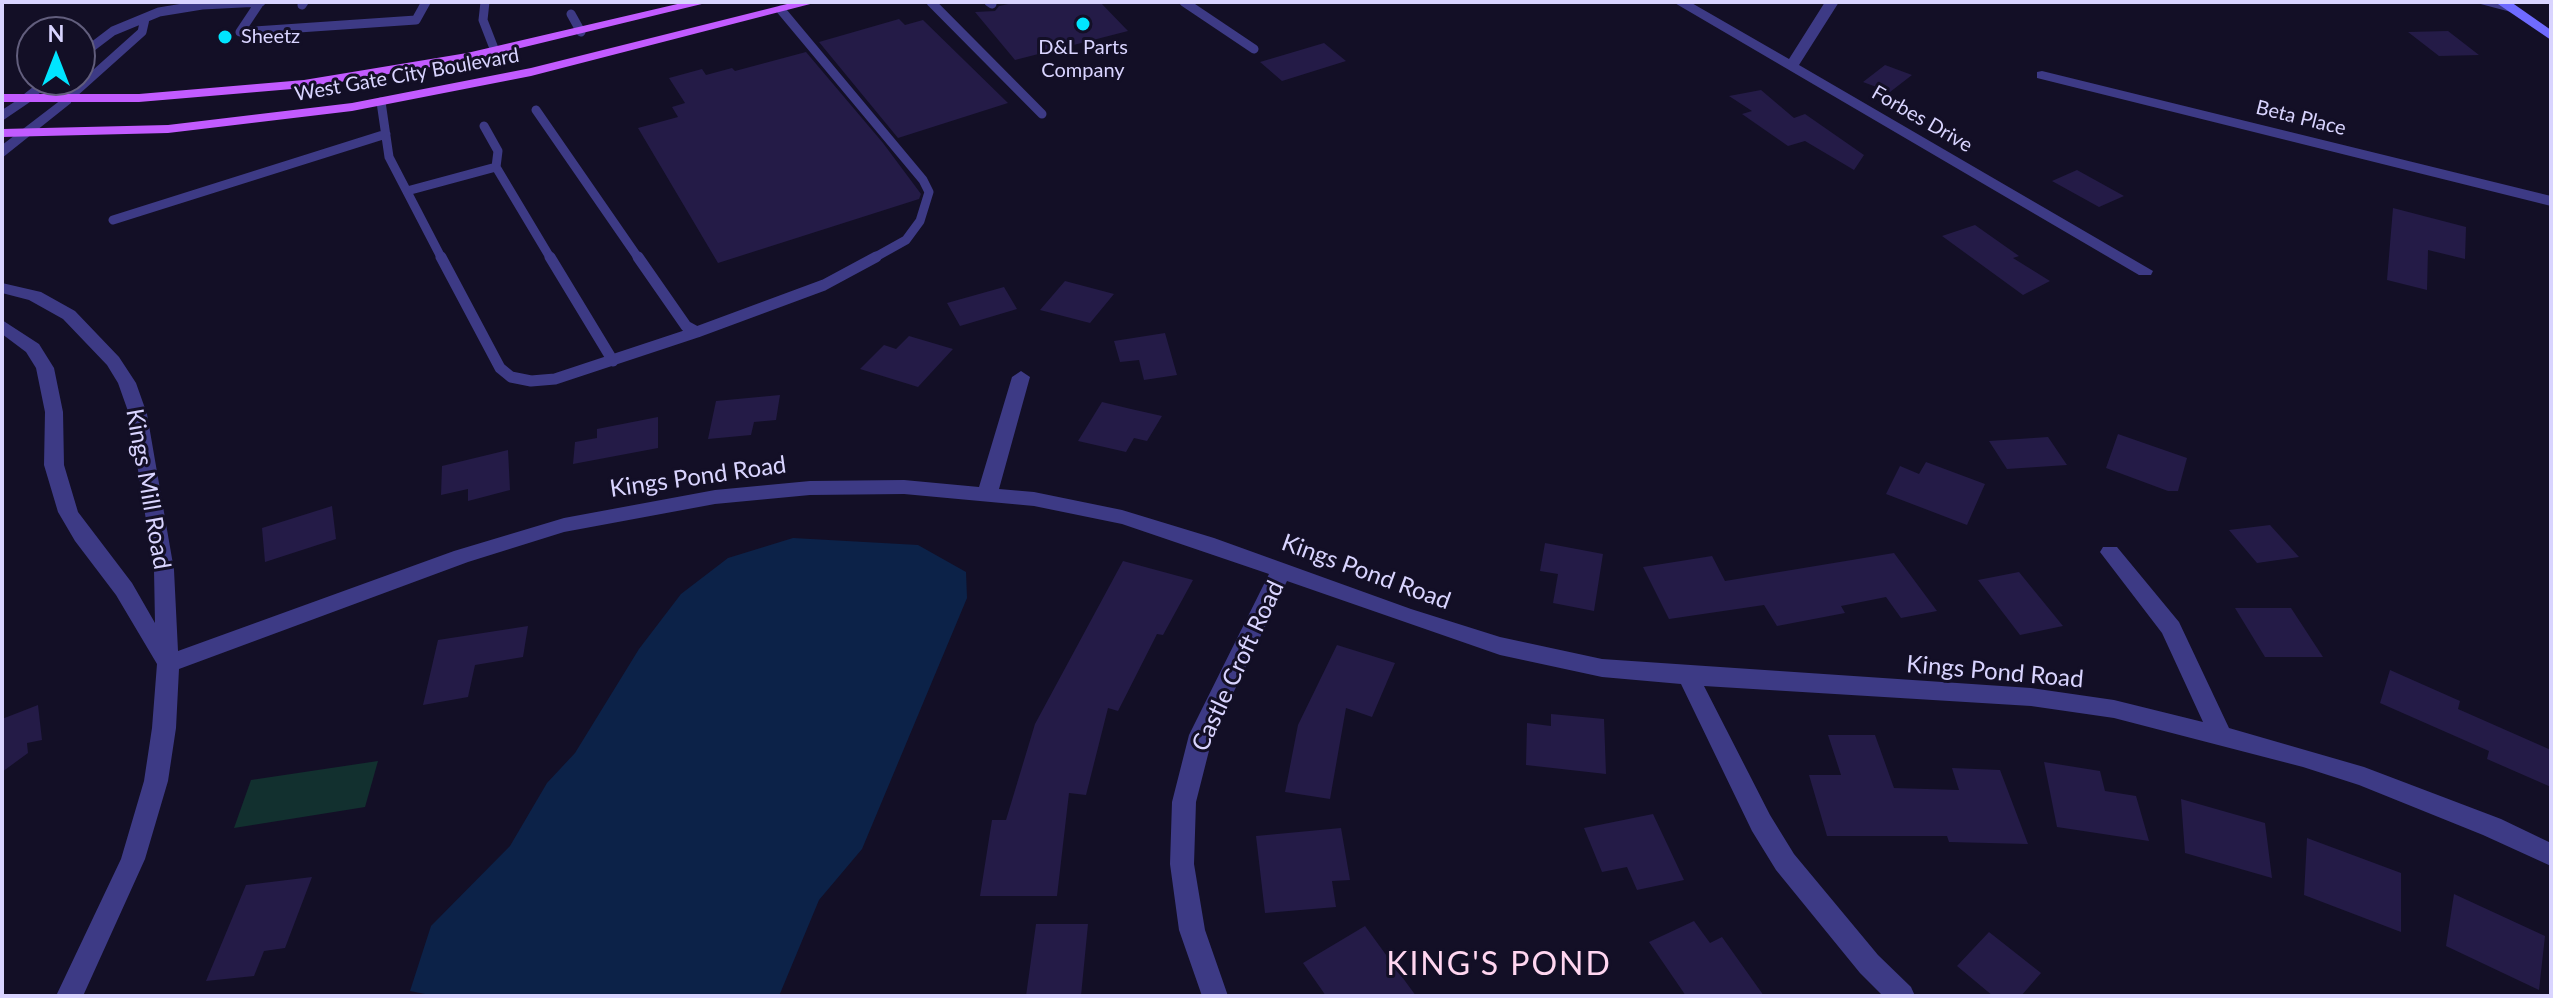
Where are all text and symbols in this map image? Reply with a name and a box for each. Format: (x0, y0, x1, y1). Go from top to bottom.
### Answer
marker: D&L Parts Company (1074, 15, 1092, 33)
north arrow (16, 16, 96, 96)
text: N (48, 20, 64, 47)
place label: Sheetz (241, 25, 300, 49)
marker: Sheetz (216, 28, 234, 46)
place label: D&L Parts Company (1038, 36, 1128, 83)
street label: West Gate City Boulevard (293, 43, 521, 107)
street label: Forbes Drive (1867, 81, 1977, 157)
street label: Beta Place (2253, 95, 2349, 141)
street label: Kings Mill Road (120, 406, 176, 572)
street label: Kings Pond Road (608, 450, 788, 504)
street label: Kings Pond Road (1278, 528, 1454, 616)
street label: Castle Croft Road (1186, 576, 1290, 756)
street label: Kings Pond Road (1905, 650, 2085, 694)
district label: KING'S POND (1386, 946, 1612, 984)

